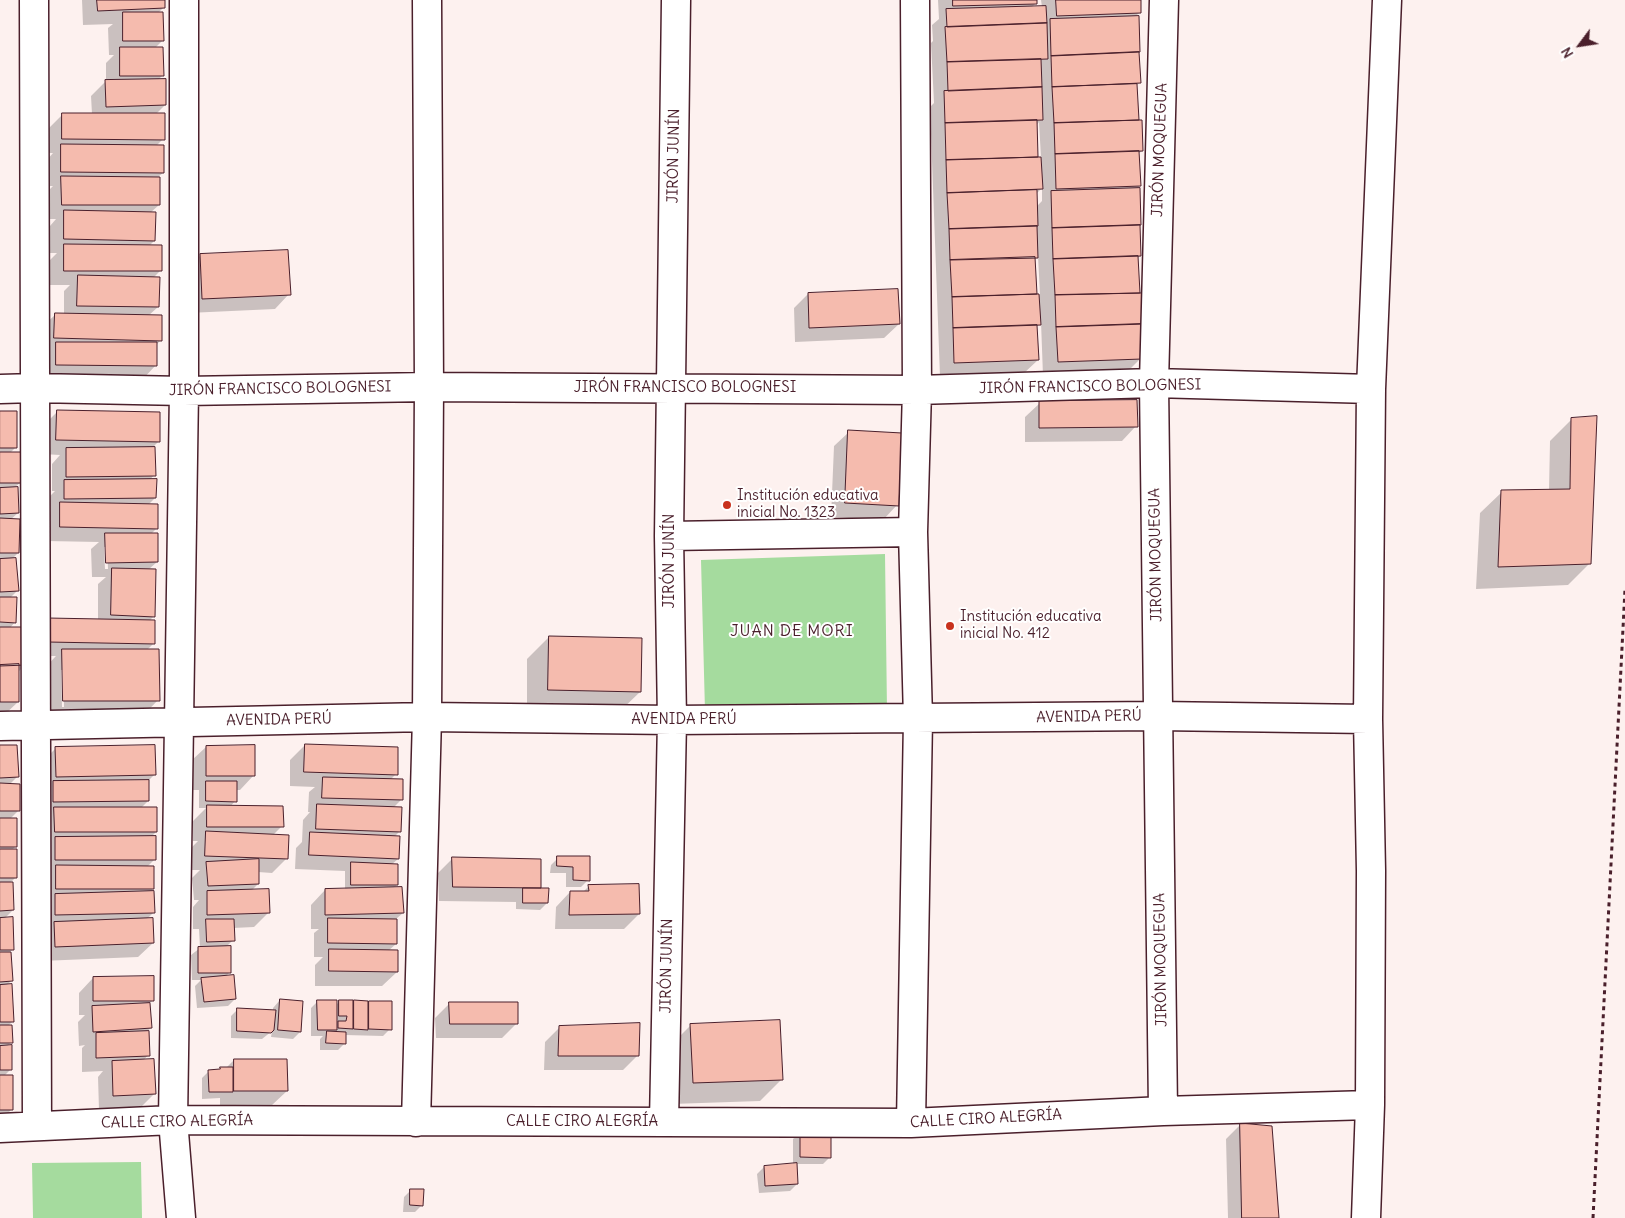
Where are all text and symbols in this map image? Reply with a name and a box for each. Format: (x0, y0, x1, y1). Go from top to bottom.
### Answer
north arrow (1555, 20, 1605, 70)
text: N (1557, 44, 1577, 62)
street label: JIRÓN MOQUEGUA (1149, 83, 1171, 217)
street label: JIRÓN JUNÍN (664, 108, 684, 204)
street label: JIRÓN FRANCISCO BOLOGNESI (979, 376, 1201, 398)
street label: JIRÓN FRANCISCO BOLOGNESI (169, 378, 391, 400)
street label: JIRÓN FRANCISCO BOLOGNESI (574, 379, 796, 397)
place label: Institución educativa inicial No. 1323 (737, 487, 879, 522)
street label: JIRÓN MOQUEGUA (1146, 488, 1166, 622)
marker: Institución educativa inicial No. 1323 (721, 499, 733, 511)
street label: JIRÓN JUNÍN (661, 514, 679, 608)
place label: Institución educativa inicial No. 412 (960, 608, 1102, 643)
marker: Institución educativa inicial No. 412 (944, 620, 956, 632)
district label: JUAN DE MORI (729, 621, 855, 641)
street label: AVENIDA PERÚ (1036, 707, 1142, 727)
street label: AVENIDA PERÚ (226, 710, 332, 730)
street label: AVENIDA PERÚ (631, 711, 737, 729)
street label: JIRÓN MOQUEGUA (1151, 893, 1171, 1027)
street label: JIRÓN JUNÍN (657, 918, 677, 1014)
street label: CALLE CIRO ALEGRÍA (910, 1106, 1062, 1132)
street label: CALLE CIRO ALEGRÍA (101, 1112, 253, 1132)
street label: CALLE CIRO ALEGRÍA (506, 1113, 658, 1131)

